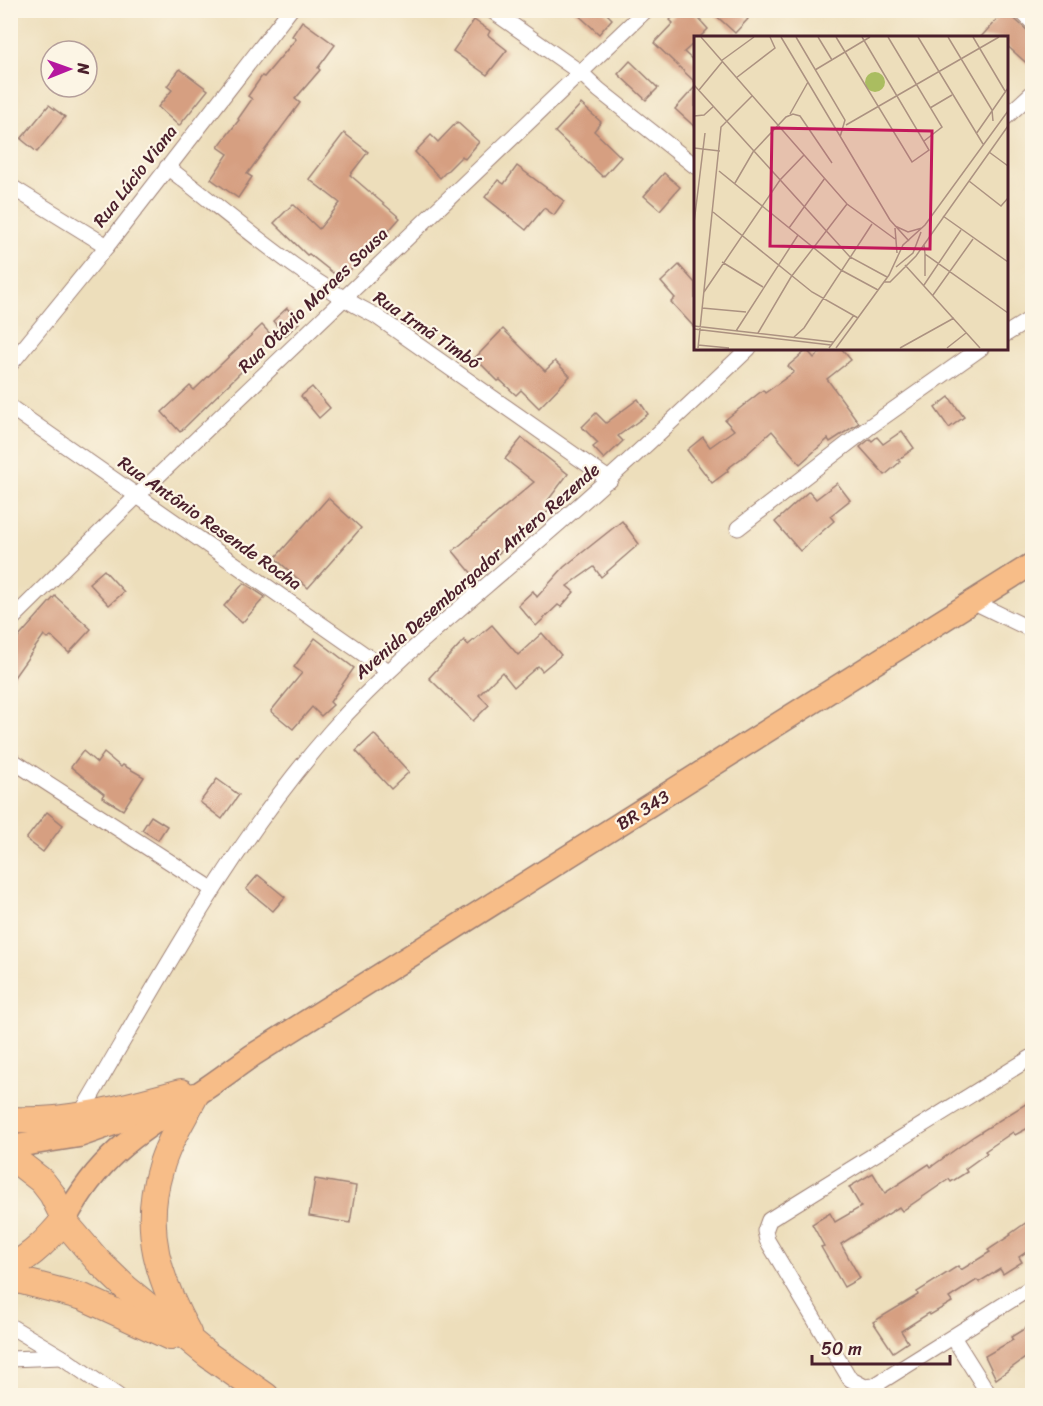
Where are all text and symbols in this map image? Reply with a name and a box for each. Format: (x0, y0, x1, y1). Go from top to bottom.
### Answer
inset map (694, 36, 1007, 350)
north arrow (39, 39, 99, 99)
text: N (69, 62, 98, 75)
street label: Rua Lúcio Viana (84, 118, 186, 234)
street label: Rua Otávio Moraes Sousa (230, 219, 396, 381)
street label: Rua Irmã Timbó (367, 282, 488, 378)
street label: Rua Antônio Resende Rocha (111, 447, 309, 599)
street label: Avenida Desembargador Antero Rezende (346, 455, 608, 688)
street label: BR 343 (610, 781, 676, 839)
scale bar (812, 1328, 950, 1366)
text: 50 m (821, 1333, 862, 1365)

